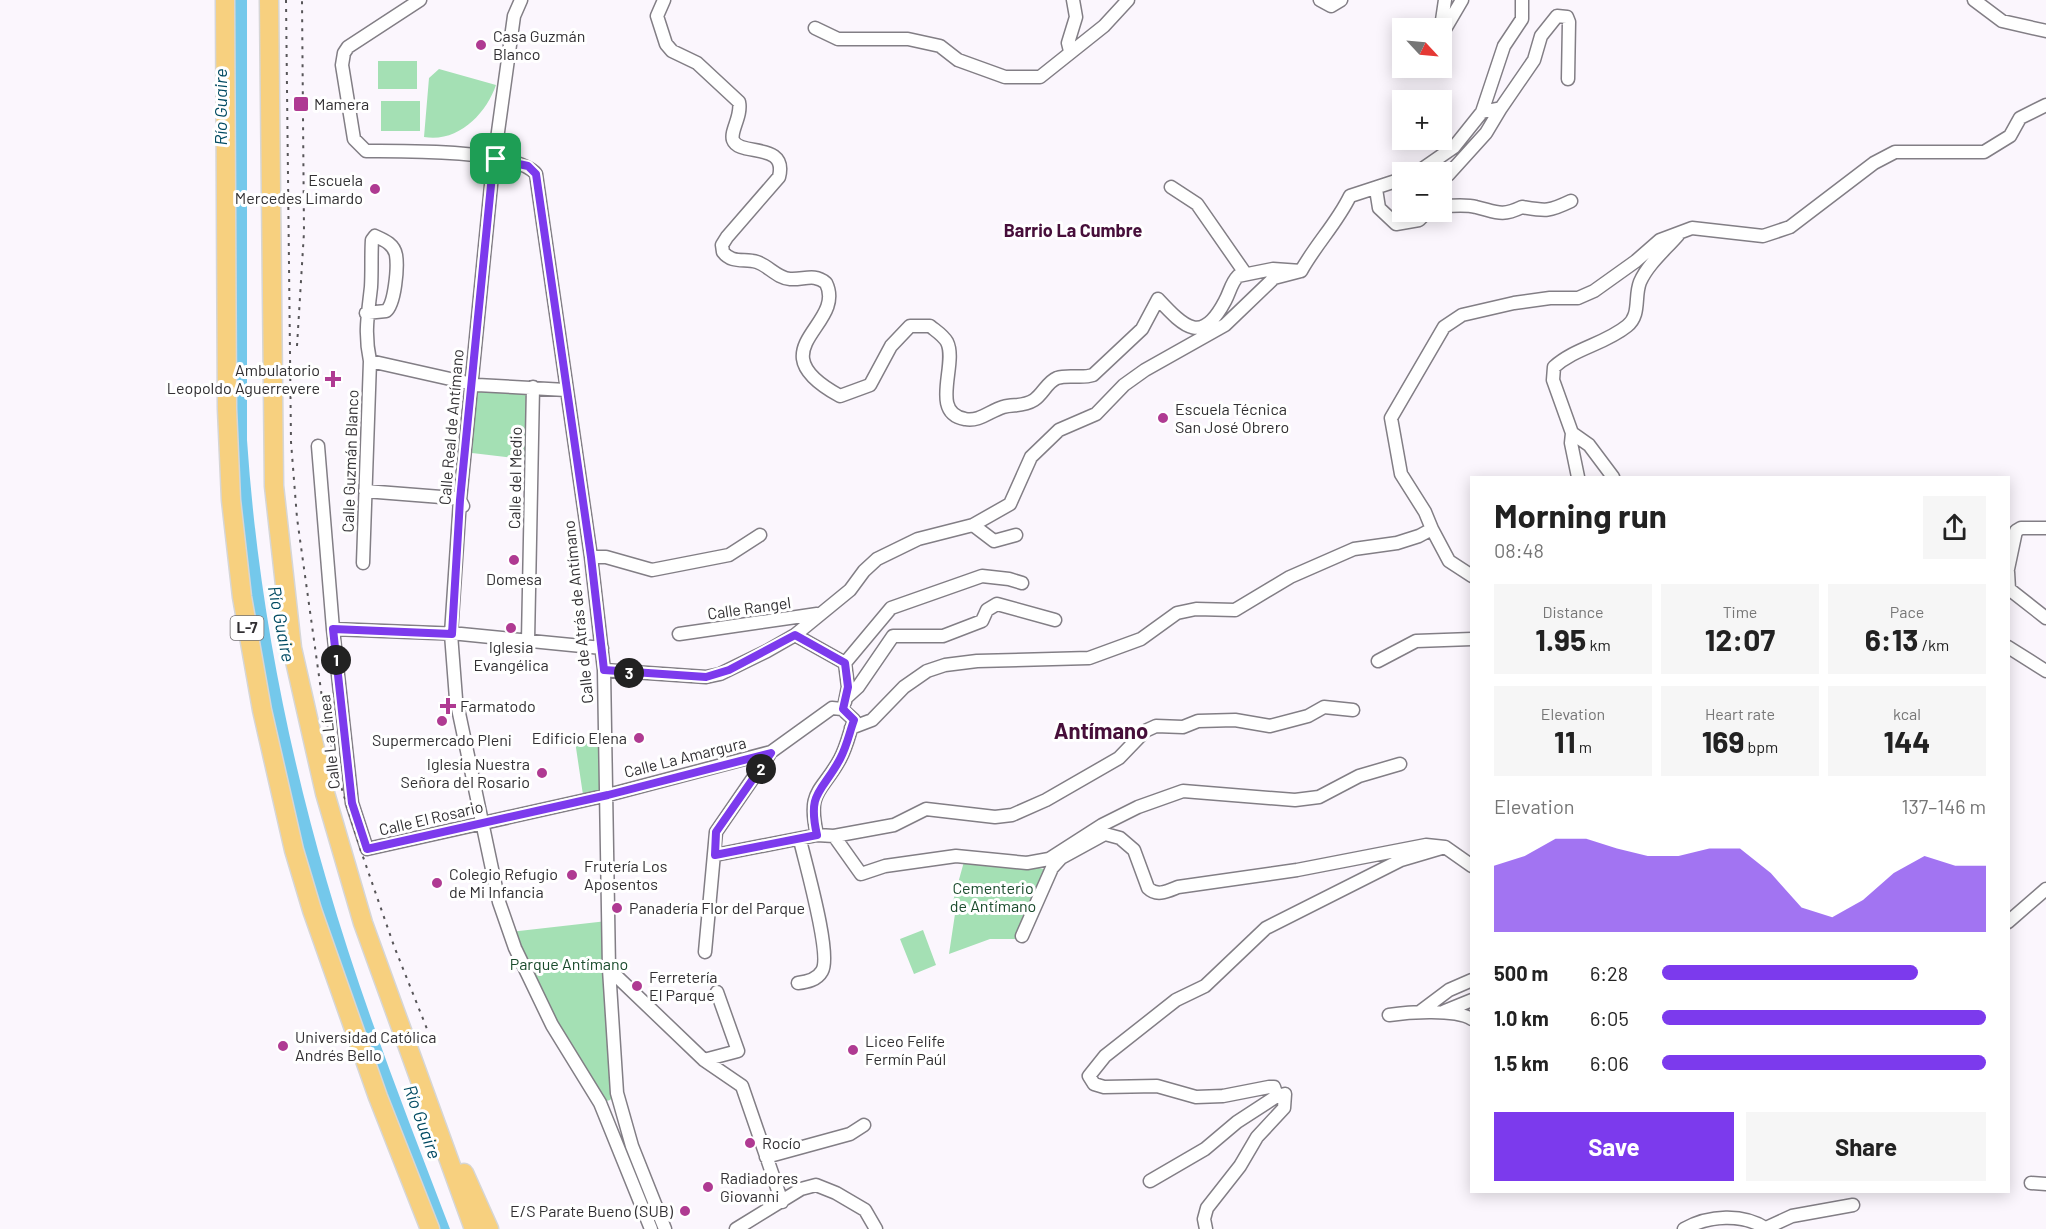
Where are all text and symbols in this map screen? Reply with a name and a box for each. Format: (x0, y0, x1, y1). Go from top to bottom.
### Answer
north arrow (1392, 18, 1452, 78)
map controls (1392, 18, 1452, 222)
place label: Casa Guzmán Blanco (493, 26, 585, 63)
marker: Casa Guzmán Blanco (474, 38, 488, 52)
water label: Río Guaire (209, 68, 231, 146)
button: + (1392, 90, 1452, 150)
place label: Mamera (314, 94, 369, 113)
marker: Mamera (292, 95, 310, 113)
pin (470, 133, 521, 184)
icon: arrive (479, 142, 512, 175)
button: − (1392, 162, 1452, 222)
place label: Escuela Mercedes Limardo (235, 170, 363, 207)
marker: Escuela Mercedes Limardo (368, 182, 382, 196)
district label: Barrio La Cumbre (1004, 219, 1142, 241)
street label: Calle Real de Antímano (434, 348, 467, 506)
place label: Ambulatorio Leopoldo Aguerrevere (167, 360, 320, 397)
marker: Ambulatorio Leopoldo Aguerrevere (324, 370, 342, 388)
street label: Calle Guzmán Blanco (338, 389, 361, 533)
place label: Escuela Técnica San José Obrero (1175, 399, 1289, 436)
marker: Escuela Técnica San José Obrero (1156, 411, 1170, 425)
street label: Calle del Medio (504, 427, 525, 529)
text: Morning run (1494, 495, 1667, 535)
button: share (1923, 496, 1986, 559)
street label: Calle de Atrás de Antímano (558, 519, 597, 705)
text: 08:48 (1494, 538, 1544, 562)
marker: Domesa (507, 553, 521, 567)
place label: Domesa (486, 569, 542, 588)
water label: Río Guaire (264, 584, 300, 664)
street label: Calle Rangel (706, 592, 792, 623)
text: Distance (1543, 602, 1603, 621)
text: Time (1723, 602, 1757, 621)
text: Pace (1890, 602, 1924, 621)
road number: L-7 (230, 616, 264, 640)
marker: Iglesia Evangélica (504, 621, 518, 635)
text: 1.95 (1535, 621, 1586, 657)
text: 12:07 (1705, 621, 1775, 657)
text: 6:13 (1865, 621, 1919, 657)
text: km (1586, 635, 1611, 654)
text: /km (1919, 635, 1949, 654)
place label: Iglesia Evangélica (473, 637, 549, 674)
pin: 1 (321, 645, 351, 675)
text: 1 (333, 650, 339, 669)
pin: 3 (614, 658, 644, 688)
text: 3 (625, 663, 633, 682)
street label: Calle La Línea (314, 694, 343, 790)
place label: Farmatodo (460, 696, 536, 715)
marker: Farmatodo (441, 699, 455, 713)
text: Elevation (1541, 704, 1605, 723)
text: Heart rate (1705, 704, 1775, 723)
text: kcal (1893, 704, 1921, 723)
marker: Supermercado Pleni (435, 714, 449, 728)
district label: Antímano (1054, 717, 1148, 743)
text: 11 (1554, 723, 1576, 759)
text: 169 (1702, 723, 1744, 759)
text: 144 (1884, 723, 1930, 759)
place label: Edificio Elena (532, 728, 627, 747)
place label: Supermercado Pleni (372, 730, 512, 749)
marker: Edificio Elena (632, 731, 646, 745)
street label: Calle La Amargura (622, 732, 748, 781)
text: m (1576, 737, 1592, 756)
text: bpm (1744, 737, 1778, 756)
place label: Iglesia Nuestra Señora del Rosario (401, 754, 530, 791)
pin: 2 (746, 754, 776, 784)
text: 2 (757, 759, 765, 778)
marker: Iglesia Nuestra Señora del Rosario (535, 766, 549, 780)
text: Elevation (1494, 794, 1575, 818)
text: 137–146 m (1901, 794, 1986, 818)
street label: Calle El Rosario (377, 796, 485, 839)
place label: Frutería Los Aposentos (584, 856, 668, 893)
place label: Colegio Refugio de Mi Infancia (449, 864, 558, 901)
marker: Frutería Los Aposentos (565, 868, 579, 882)
marker: Colegio Refugio de Mi Infancia (430, 876, 444, 890)
park label: Cementerio de Antímano (950, 878, 1036, 915)
place label: Panadería Flor del Parque (629, 898, 805, 917)
marker: Panadería Flor del Parque (610, 901, 624, 915)
park label: Parque Antímano (510, 954, 628, 973)
text: 500 m (1494, 961, 1548, 985)
text: 6:28 (1590, 961, 1628, 985)
place label: Ferretería El Parque (649, 967, 717, 1004)
marker: Ferretería El Parque (630, 979, 644, 993)
text: 1.0 km (1494, 1006, 1549, 1030)
text: 6:05 (1590, 1006, 1629, 1030)
place label: Universidad Católica Andrés Bello (295, 1027, 436, 1064)
place label: Liceo Felife Fermín Paúl (865, 1031, 946, 1068)
marker: Universidad Católica Andrés Bello (276, 1039, 290, 1053)
marker: Liceo Felife Fermín Paúl (846, 1043, 860, 1057)
text: 1.5 km (1494, 1051, 1549, 1075)
text: 6:06 (1590, 1051, 1629, 1075)
water label: Río Guaire (399, 1082, 446, 1162)
button: Save (1494, 1112, 1734, 1181)
button: Share (1746, 1112, 1986, 1181)
place label: Rocío (762, 1133, 801, 1152)
marker: Rocío (743, 1136, 757, 1150)
place label: Radiadores Giovanni (720, 1168, 798, 1205)
marker: Radiadores Giovanni (701, 1180, 715, 1194)
place label: E/S Parate Bueno (SUB) (510, 1201, 674, 1220)
marker: E/S Parate Bueno (SUB) (678, 1204, 692, 1218)

